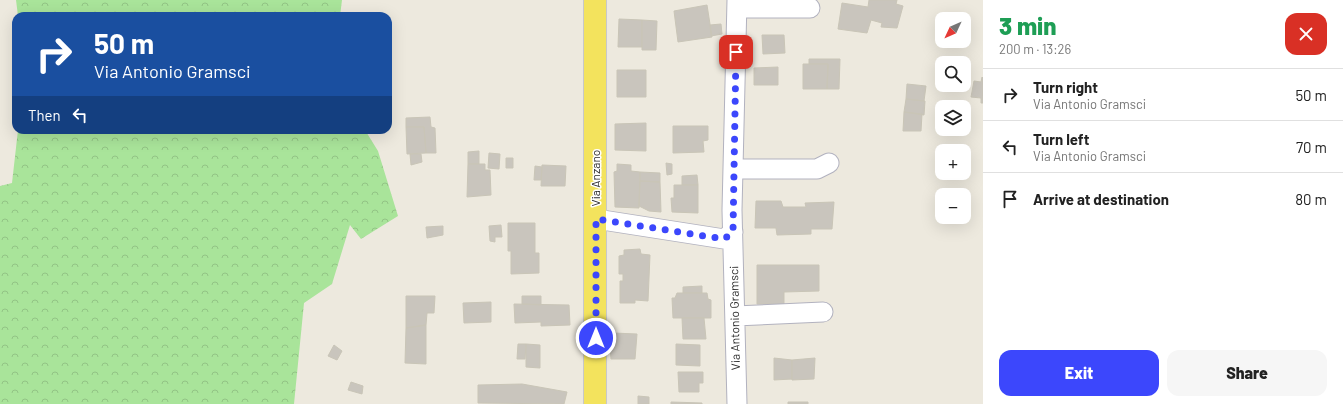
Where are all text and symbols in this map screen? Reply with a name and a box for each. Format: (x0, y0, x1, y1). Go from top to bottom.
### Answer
text: 3 min (999, 11, 1056, 40)
north arrow (935, 12, 971, 48)
map controls (935, 12, 971, 224)
button: close (1285, 13, 1327, 55)
text: 50 m (94, 26, 154, 60)
icon: right (28, 28, 80, 80)
pin (719, 35, 753, 69)
icon: arrive (725, 41, 747, 63)
text: 200 m · 13:26 (999, 41, 1071, 57)
button: search (935, 56, 971, 92)
text: Via Antonio Gramsci (94, 60, 251, 82)
text: Turn right (1033, 78, 1098, 96)
icon: right (999, 84, 1021, 106)
text: 50 m (1295, 86, 1327, 104)
text: Via Antonio Gramsci (1033, 96, 1146, 112)
button: layers (935, 100, 971, 136)
icon: left (69, 104, 91, 126)
text: Then (28, 106, 61, 124)
text: Turn left (1033, 130, 1089, 148)
icon: left (999, 136, 1021, 158)
text: 70 m (1296, 138, 1327, 156)
button: + (935, 144, 971, 180)
text: Via Antonio Gramsci (1033, 148, 1146, 164)
street label: Via Anzano (588, 150, 602, 206)
button: − (935, 188, 971, 224)
icon: arrive (999, 188, 1021, 210)
text: Arrive at destination (1033, 190, 1169, 208)
text: 80 m (1295, 190, 1327, 208)
street label: Via Antonio Gramsci (726, 266, 742, 370)
position arrow (575, 317, 617, 359)
button: Exit (999, 350, 1159, 396)
button: Share (1167, 350, 1327, 396)

